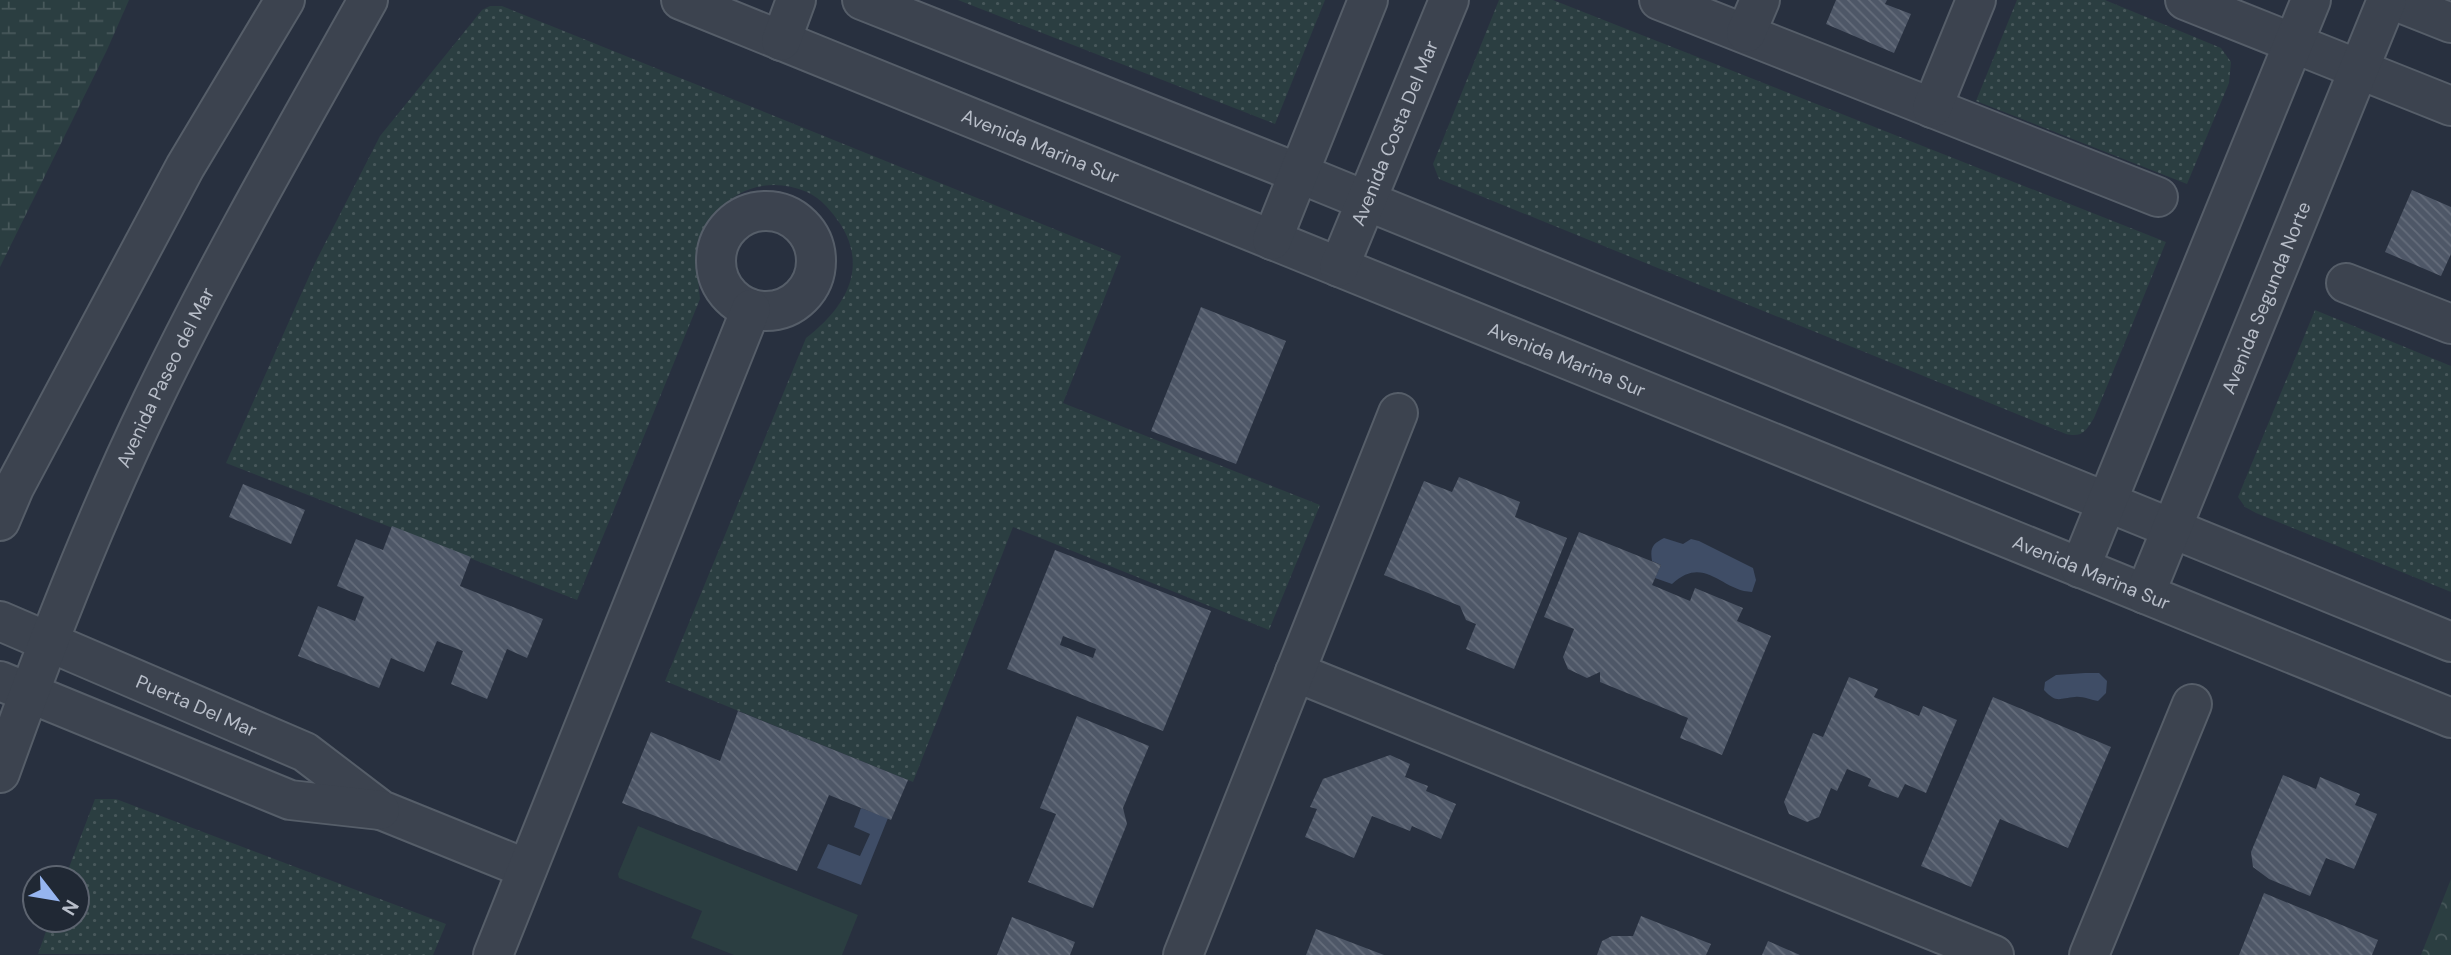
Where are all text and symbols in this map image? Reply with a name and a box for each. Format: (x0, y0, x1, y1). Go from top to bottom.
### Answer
street label: Avenida Costa Del Mar (1345, 37, 1444, 229)
street label: Avenida Marina Sur (958, 103, 1123, 189)
street label: Avenida Segunda Norte (2215, 198, 2316, 398)
street label: Avenida Paseo del Mar (110, 283, 220, 471)
street label: Avenida Marina Sur (1484, 316, 1649, 403)
street label: Avenida Marina Sur (2009, 529, 2174, 615)
street label: Puerta Del Mar (132, 668, 261, 742)
north arrow (21, 864, 91, 934)
text: N (56, 895, 84, 920)

